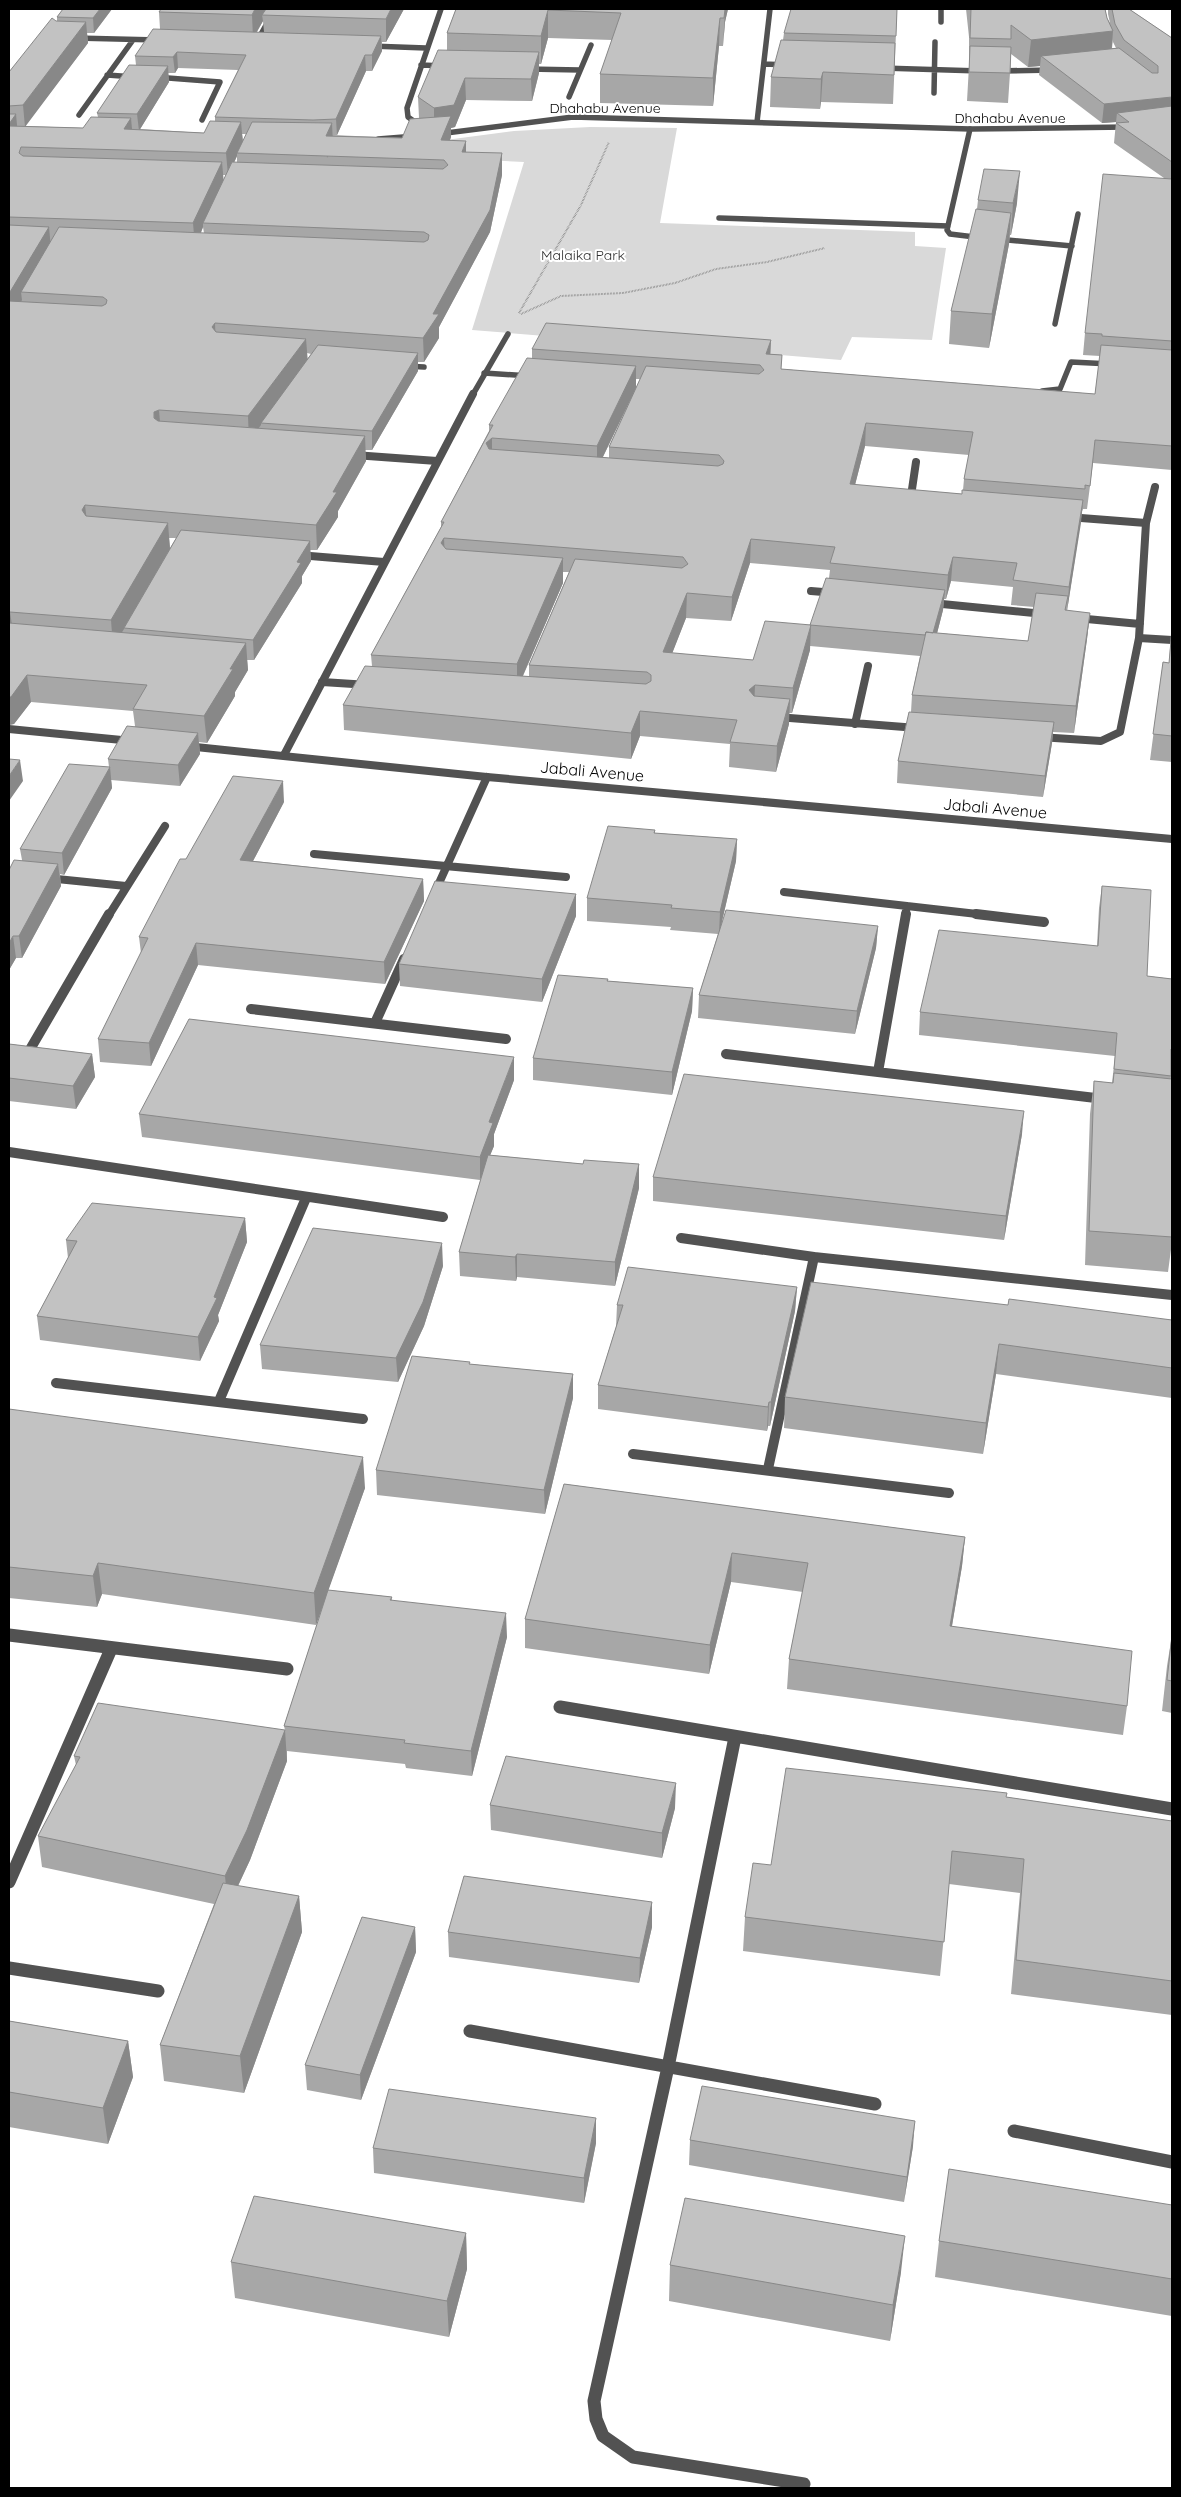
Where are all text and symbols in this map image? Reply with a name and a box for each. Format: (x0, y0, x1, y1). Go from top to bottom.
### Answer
street label: Dhahabu Avenue (549, 99, 661, 117)
street label: Dhahabu Avenue (954, 109, 1066, 127)
park label: Malaika Park (541, 246, 625, 264)
street label: Jabali Avenue (539, 756, 645, 786)
street label: Jabali Avenue (942, 793, 1048, 823)

